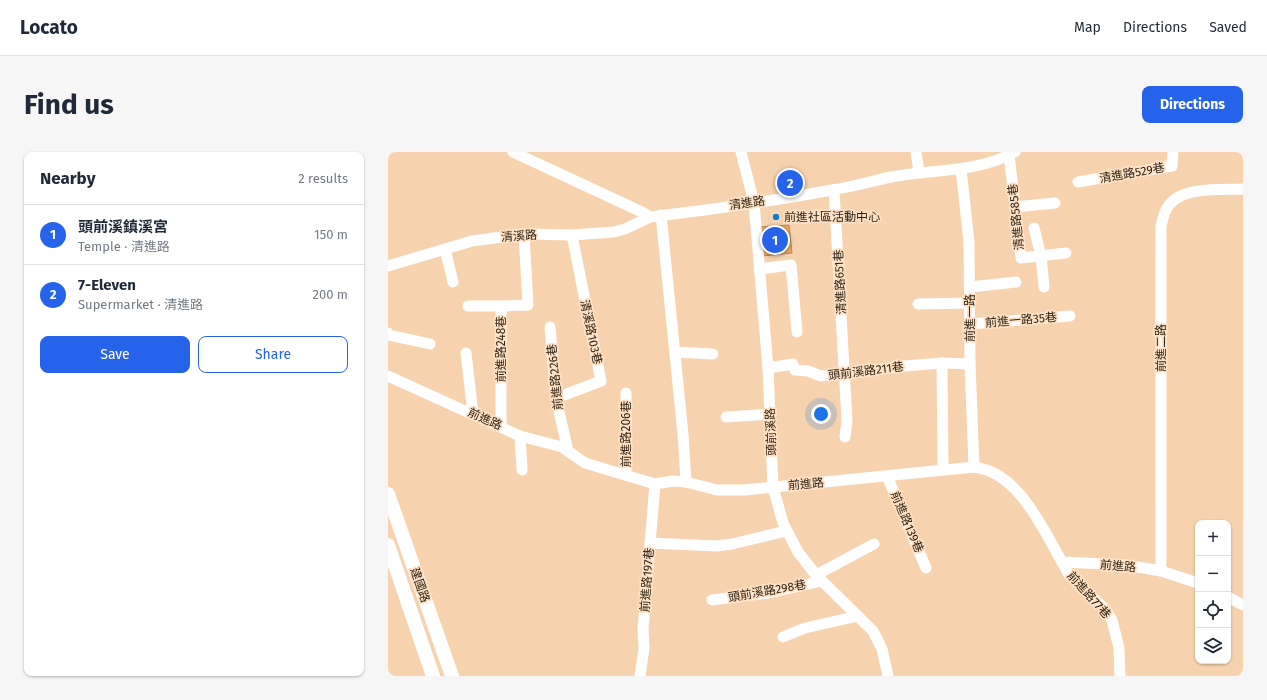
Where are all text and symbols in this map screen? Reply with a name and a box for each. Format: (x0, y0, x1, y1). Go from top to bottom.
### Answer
text: Locato (20, 16, 78, 39)
text: Map (1074, 19, 1101, 36)
text: Directions (1123, 19, 1187, 36)
text: Saved (1209, 19, 1247, 36)
button: Directions (1142, 86, 1243, 123)
text: Find us (24, 88, 114, 121)
street label: 清進路529巷 (1098, 160, 1166, 186)
text: Nearby (40, 168, 95, 189)
pin: 2 (777, 168, 803, 198)
text: 2 results (298, 171, 348, 186)
street label: 清進路585巷 (1006, 183, 1026, 251)
street label: 清進路 (728, 194, 766, 212)
place label: 前進社區活動中心 (784, 210, 880, 224)
marker: 前進社區活動中心 (771, 212, 781, 222)
text: 頭前溪鎮溪宮 (78, 218, 168, 236)
pin: 1 (762, 225, 788, 255)
text: 1 (50, 227, 56, 242)
text: 150 m (314, 227, 348, 242)
street label: 清溪路 (501, 228, 537, 244)
text: Temple · 清進路 (78, 239, 170, 254)
street label: 清進路651巷 (831, 249, 849, 315)
text: 7-Eleven (78, 276, 136, 294)
text: 2 (50, 287, 56, 302)
text: 200 m (312, 287, 348, 302)
street label: 前進一路 (963, 294, 977, 342)
text: Supermarket · 清進路 (78, 297, 203, 312)
street label: 清溪路103巷 (577, 298, 605, 366)
street label: 前進一路35巷 (985, 310, 1057, 330)
street label: 前進路248巷 (494, 316, 508, 382)
street label: 前進二路 (1154, 324, 1168, 372)
button: Save (40, 336, 190, 373)
button: Share (198, 336, 348, 373)
street label: 前進路226巷 (545, 343, 565, 411)
street label: 頭前溪路211巷 (827, 359, 905, 383)
street label: 前進路206巷 (619, 400, 633, 468)
your location (811, 404, 831, 424)
street label: 前進路 (466, 405, 504, 433)
street label: 頭前溪路 (763, 408, 779, 456)
street label: 前進路 (787, 475, 825, 493)
street label: 前進路139巷 (888, 489, 926, 555)
map controls (1195, 520, 1231, 664)
button: + (1195, 520, 1231, 556)
street label: 前進路197巷 (638, 547, 656, 613)
button: − (1195, 556, 1231, 592)
street label: 前進路 (1099, 557, 1137, 575)
street label: 建國路 (408, 566, 432, 604)
street label: 前進路77巷 (1064, 569, 1114, 621)
street label: 頭前溪路298巷 (727, 577, 807, 605)
button: locate (1195, 592, 1231, 628)
button: layers (1195, 628, 1231, 664)

